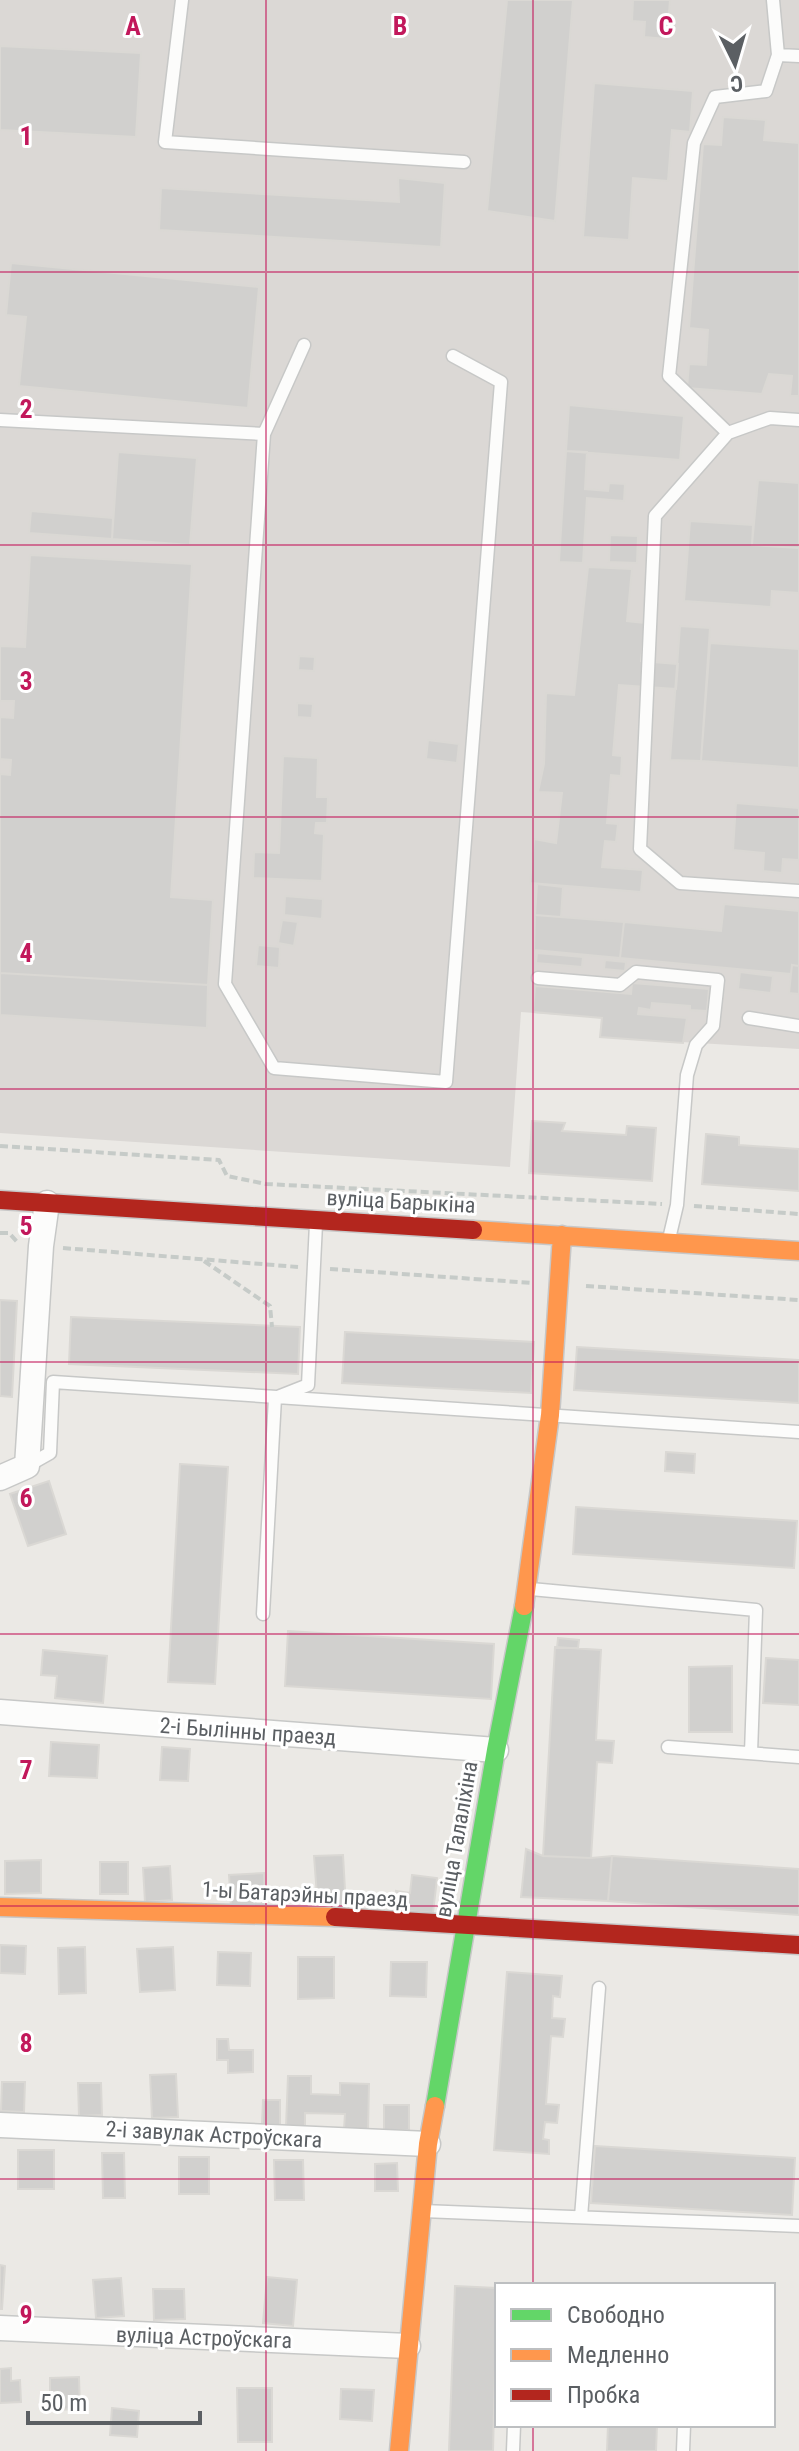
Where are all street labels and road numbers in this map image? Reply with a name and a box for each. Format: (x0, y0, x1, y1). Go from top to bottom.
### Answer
street label: вуліца Барыкіна (326, 1185, 476, 1218)
street label: 2-і Былінны праезд (159, 1713, 337, 1750)
street label: вуліца Талаліхіна (430, 1759, 483, 1919)
street label: 1-ы Батарэйны праезд (201, 1877, 409, 1912)
street label: 2-і завулак Астроўскага (105, 2116, 323, 2153)
street label: вуліца Астроўскага (116, 2322, 292, 2353)

